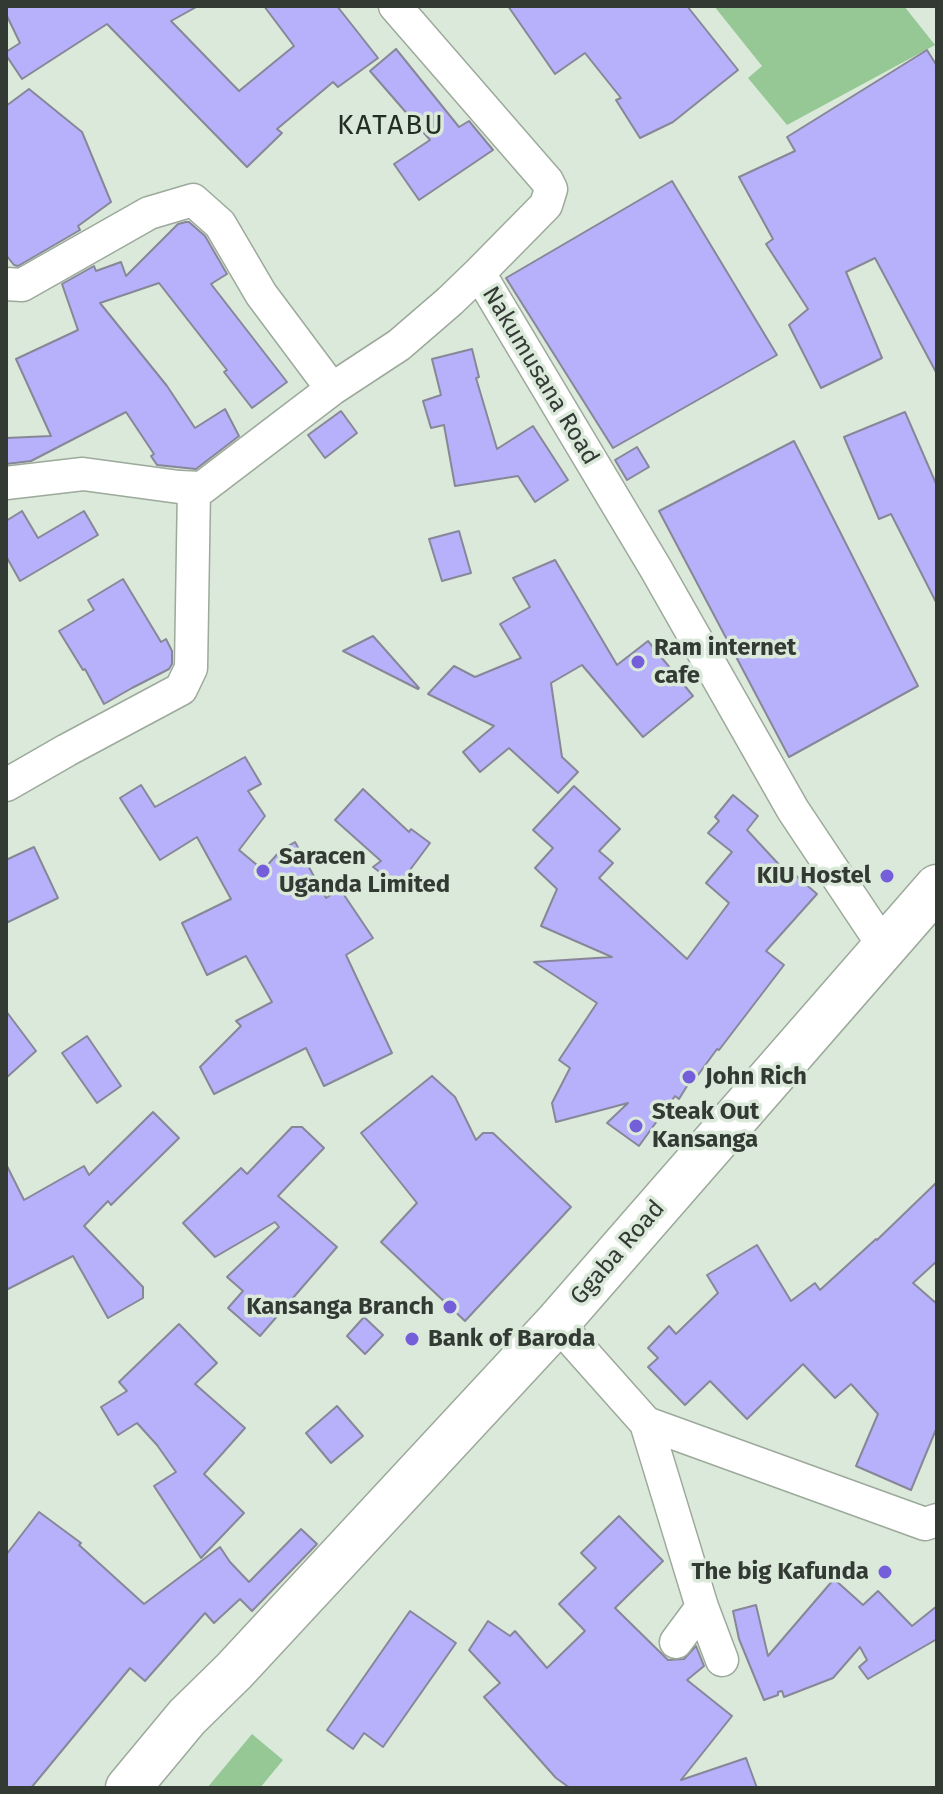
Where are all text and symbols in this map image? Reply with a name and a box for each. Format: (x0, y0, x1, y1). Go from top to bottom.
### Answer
district label: KATABU (337, 109, 445, 143)
street label: Nakumusana Road (475, 282, 605, 470)
place label: Ram internet cafe (654, 634, 796, 690)
marker: Ram internet cafe (629, 653, 647, 671)
place label: Saracen Uganda Limited (279, 843, 450, 899)
marker: Saracen Uganda Limited (254, 862, 272, 880)
place label: KIU Hostel (757, 862, 871, 890)
marker: KIU Hostel (878, 867, 896, 885)
place label: John Rich (705, 1063, 807, 1091)
marker: John Rich (680, 1068, 698, 1086)
place label: Steak Out Kansanga (652, 1098, 759, 1154)
marker: Steak Out Kansanga (627, 1117, 645, 1135)
street label: Ggaba Road (565, 1195, 671, 1311)
place label: Kansanga Branch (246, 1293, 434, 1321)
marker: Kansanga Branch (441, 1298, 459, 1316)
place label: Bank of Baroda (428, 1325, 595, 1353)
marker: Bank of Baroda (403, 1330, 421, 1348)
place label: The big Kafunda (691, 1558, 869, 1586)
marker: The big Kafunda (876, 1563, 894, 1581)

